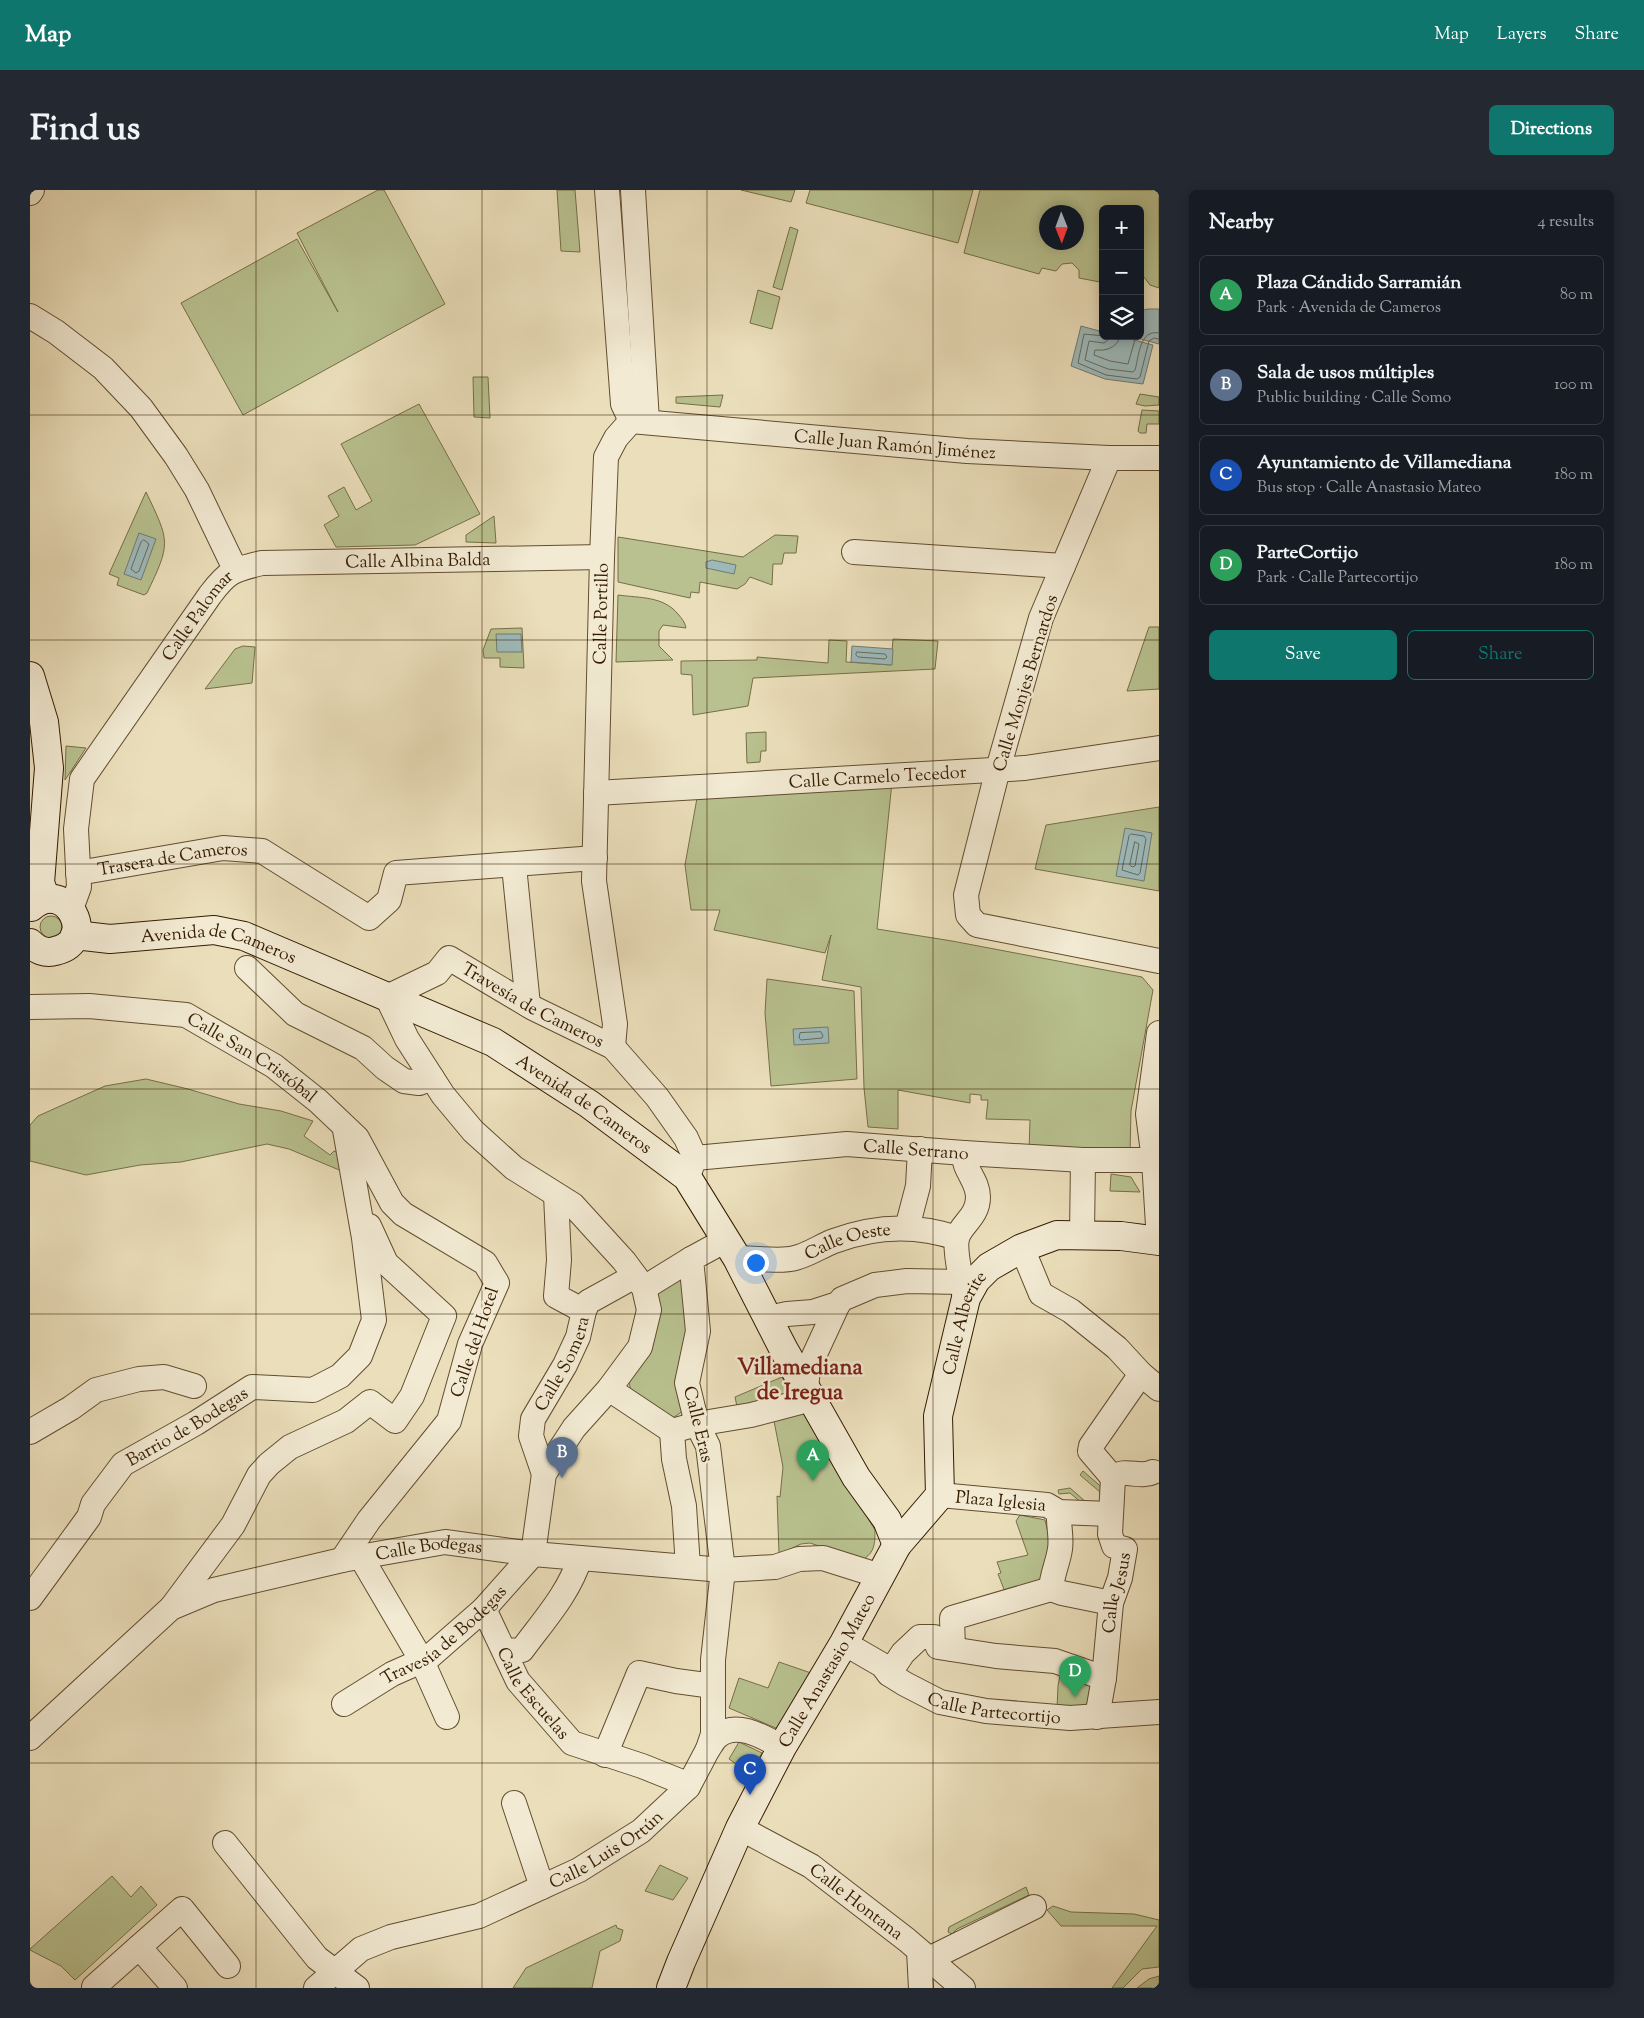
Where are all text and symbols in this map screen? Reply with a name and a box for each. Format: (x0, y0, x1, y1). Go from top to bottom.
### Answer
text: Map (25, 18, 71, 52)
text: Map (1434, 22, 1469, 48)
text: Layers (1497, 22, 1547, 48)
text: Share (1575, 22, 1619, 48)
text: Find us (30, 105, 140, 156)
button: Directions (1489, 105, 1614, 155)
north arrow (1039, 205, 1084, 250)
map controls (1099, 205, 1144, 340)
button: + (1099, 205, 1144, 250)
text: Nearby (1209, 208, 1274, 238)
text: 4 results (1538, 211, 1594, 234)
button: − (1099, 250, 1144, 295)
text: Plaza Cándido Sarramián (1257, 270, 1462, 297)
text: A (1220, 284, 1233, 307)
text: 80 m (1560, 284, 1593, 307)
button: layers (1099, 295, 1144, 340)
text: Park · Avenida de Cameros (1257, 297, 1441, 320)
text: Sala de usos múltiples (1257, 360, 1434, 387)
text: B (1221, 374, 1231, 397)
text: 100 m (1554, 374, 1593, 397)
text: Public building · Calle Somo (1257, 387, 1451, 410)
street label: Calle Juan Ramón Jiménez (793, 425, 997, 467)
text: Ayuntamiento de Villamediana (1257, 450, 1512, 477)
text: C (1220, 464, 1232, 487)
text: 180 m (1554, 464, 1593, 487)
text: Bus stop · Calle Anastasio Mateo (1257, 477, 1481, 500)
text: ParteCortijo (1257, 540, 1358, 567)
street label: Calle Albina Balda (345, 548, 491, 577)
text: D (1220, 554, 1232, 577)
text: 180 m (1554, 554, 1593, 577)
street label: Calle Portillo (588, 562, 617, 665)
street label: Calle Palomar (157, 565, 240, 667)
text: Park · Calle Partecortijo (1257, 567, 1418, 590)
street label: Calle Monjes Bernardos (988, 592, 1066, 775)
button: Save (1209, 630, 1397, 680)
button: Share (1407, 630, 1594, 680)
street label: Calle Carmelo Tecedor (788, 760, 967, 797)
street label: Trasera de Cameros (96, 837, 249, 884)
street label: Avenida de Cameros (139, 918, 300, 972)
street label: Travesía de Cameros (456, 957, 608, 1056)
street label: Calle San Cristóbal (181, 1007, 322, 1110)
street label: Avenida de Cameros (510, 1049, 657, 1162)
street label: Calle Serrano (862, 1134, 970, 1168)
street label: Calle Oeste (800, 1218, 892, 1268)
your location (743, 1250, 769, 1276)
street label: Calle Alberite (937, 1265, 993, 1378)
street label: Calle del Hotel (445, 1284, 507, 1401)
street label: Calle Somera (529, 1314, 597, 1417)
district label: Villamediana de Iregua (737, 1353, 864, 1410)
street label: Barrio de Bodegas (122, 1382, 254, 1474)
street label: Calle Eras (675, 1384, 719, 1465)
pin: B (546, 1437, 578, 1478)
pin: A (797, 1440, 829, 1481)
street label: Plaza Iglesia (954, 1485, 1047, 1520)
street label: Calle Bodegas (373, 1530, 484, 1569)
street label: Calle Jesus (1097, 1551, 1139, 1635)
street label: Travesía de Bodegas (377, 1581, 514, 1693)
street label: Calle Anastasio Mateo (773, 1589, 883, 1754)
street label: Calle Escuelas (489, 1643, 574, 1746)
pin: D (1059, 1656, 1091, 1697)
street label: Calle Partecortijo (922, 1686, 1062, 1732)
pin: C (734, 1754, 766, 1795)
street label: Calle Luis Ortún (545, 1805, 670, 1897)
street label: Calle Hontana (803, 1858, 908, 1947)

